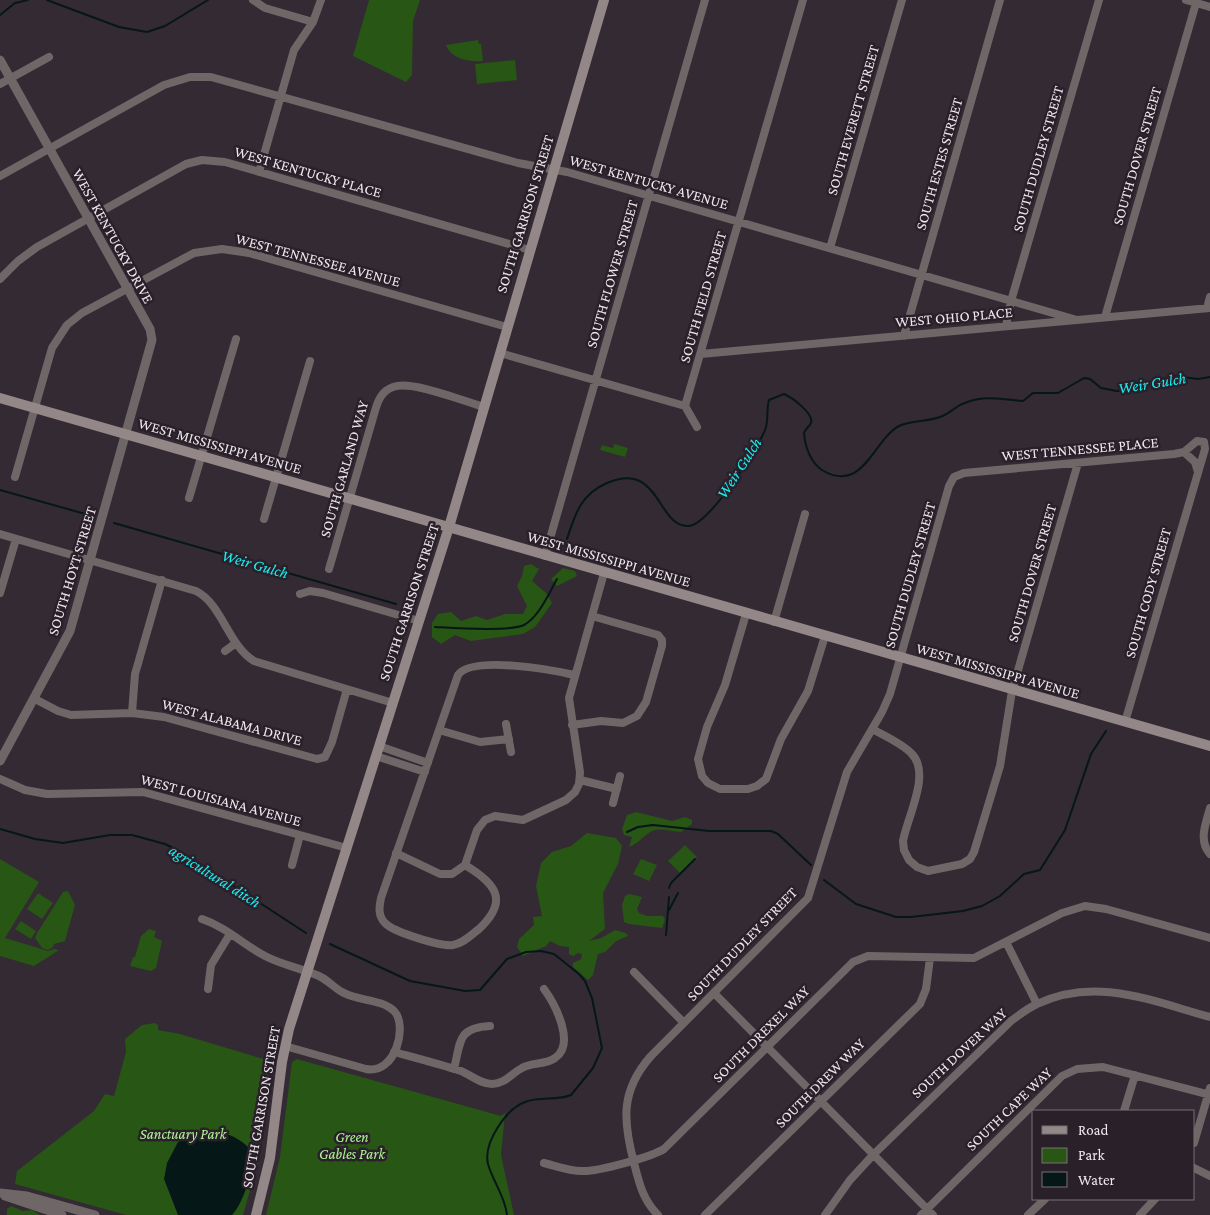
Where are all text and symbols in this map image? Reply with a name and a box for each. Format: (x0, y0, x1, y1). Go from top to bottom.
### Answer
street label: SOUTH EVERETT STREET (824, 43, 882, 197)
street label: SOUTH DUDLEY STREET (1009, 84, 1067, 234)
street label: SOUTH DOVER STREET (1110, 85, 1164, 227)
street label: SOUTH ESTES STREET (912, 96, 966, 232)
street label: SOUTH GARRISON STREET (493, 133, 557, 295)
street label: WEST KENTUCKY PLACE (233, 143, 383, 201)
street label: WEST KENTUCKY AVENUE (568, 152, 730, 212)
street label: WEST KENTUCKY DRIVE (69, 166, 157, 306)
street label: SOUTH FLOWER STREET (583, 198, 641, 350)
street label: SOUTH FIELD STREET (677, 229, 729, 365)
street label: WEST TENNESSEE AVENUE (234, 230, 402, 290)
street label: WEST OHIO PLACE (895, 304, 1013, 330)
water label: Weir Gulch (1117, 369, 1187, 397)
street label: SOUTH GARLAND WAY (317, 399, 371, 539)
street label: WEST MISSISSIPPI AVENUE (137, 415, 303, 477)
street label: WEST TENNESSEE PLACE (1001, 434, 1159, 464)
water label: Weir Gulch (713, 435, 765, 501)
street label: SOUTH DUDLEY STREET (881, 500, 939, 650)
street label: SOUTH DOVER STREET (1005, 502, 1059, 644)
street label: SOUTH HOYT STREET (45, 505, 99, 637)
street label: SOUTH GARRISON STREET (376, 521, 442, 683)
street label: SOUTH CODY STREET (1122, 526, 1174, 660)
street label: WEST MISSISSIPPI AVENUE (526, 528, 692, 590)
water label: Weir Gulch (220, 546, 290, 582)
street label: WEST MISSISSIPPI AVENUE (915, 640, 1081, 702)
street label: WEST ALABAMA DRIVE (160, 696, 304, 748)
street label: WEST LOUISIANA AVENUE (139, 771, 303, 829)
water label: agricultural ditch (166, 841, 264, 912)
street label: SOUTH DUDLEY STREET (684, 884, 800, 1004)
street label: SOUTH DREXEL WAY (709, 982, 813, 1086)
street label: SOUTH DOVER WAY (908, 1005, 1010, 1101)
street label: SOUTH GARRISON STREET (239, 1025, 283, 1189)
street label: SOUTH DREW WAY (772, 1035, 868, 1131)
street label: SOUTH CAPE WAY (963, 1064, 1055, 1154)
legend (1032, 1110, 1195, 1200)
text: Road (1078, 1122, 1109, 1138)
park label: Sanctuary Park (140, 1126, 228, 1143)
park label: Green Gables Park (319, 1129, 386, 1162)
text: Park (1078, 1147, 1105, 1163)
text: Water (1078, 1172, 1115, 1188)

